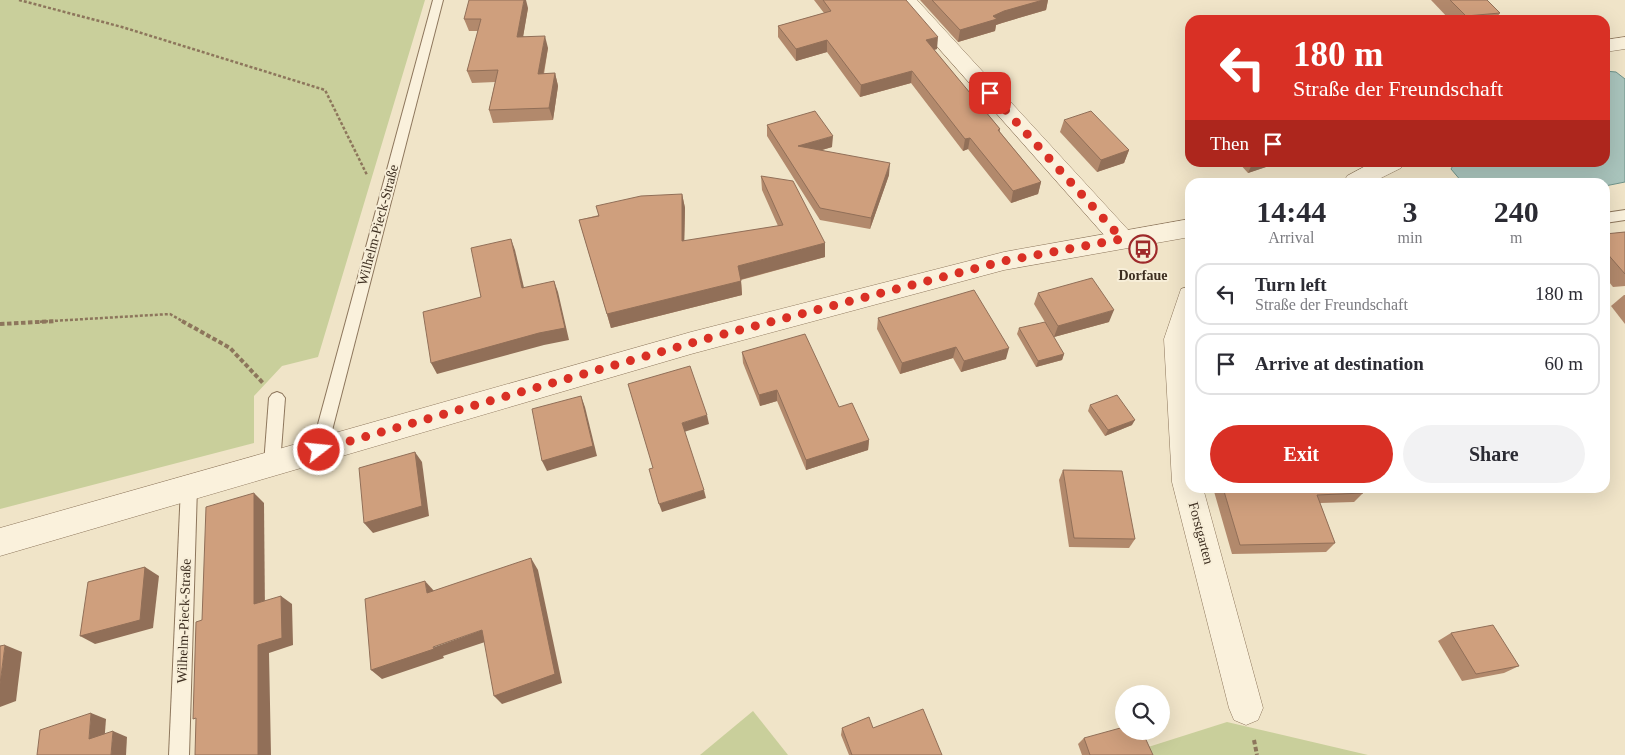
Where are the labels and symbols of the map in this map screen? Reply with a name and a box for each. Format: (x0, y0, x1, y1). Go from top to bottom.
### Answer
pin (969, 72, 1011, 114)
street label: Wilhelm-Pieck-Straße (355, 163, 401, 287)
bus stop icon: Dorfaue (1128, 234, 1158, 264)
place label: Dorfaue (1119, 268, 1168, 283)
position arrow (292, 423, 344, 475)
street label: Forstgarten (1186, 500, 1216, 566)
street label: Wilhelm-Pieck-Straße (174, 558, 194, 684)

